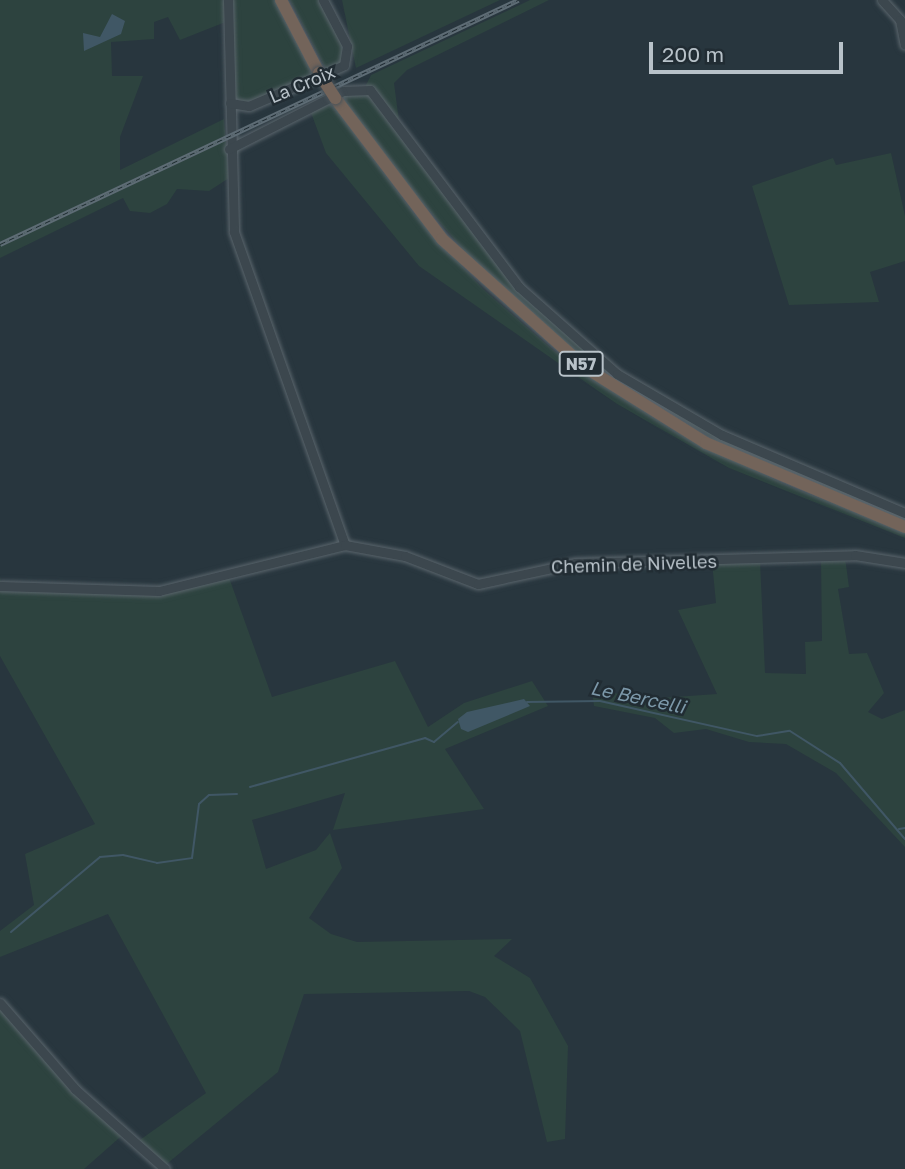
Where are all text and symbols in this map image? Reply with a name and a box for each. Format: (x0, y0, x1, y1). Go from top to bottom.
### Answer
scale bar (653, 28, 847, 72)
text: 200 m (662, 41, 724, 67)
street label: La Croix (266, 60, 338, 108)
road number: N57 (558, 352, 604, 376)
street label: Chemin de Nivelles (551, 550, 717, 578)
water label: Le Bercelli (589, 676, 687, 718)

